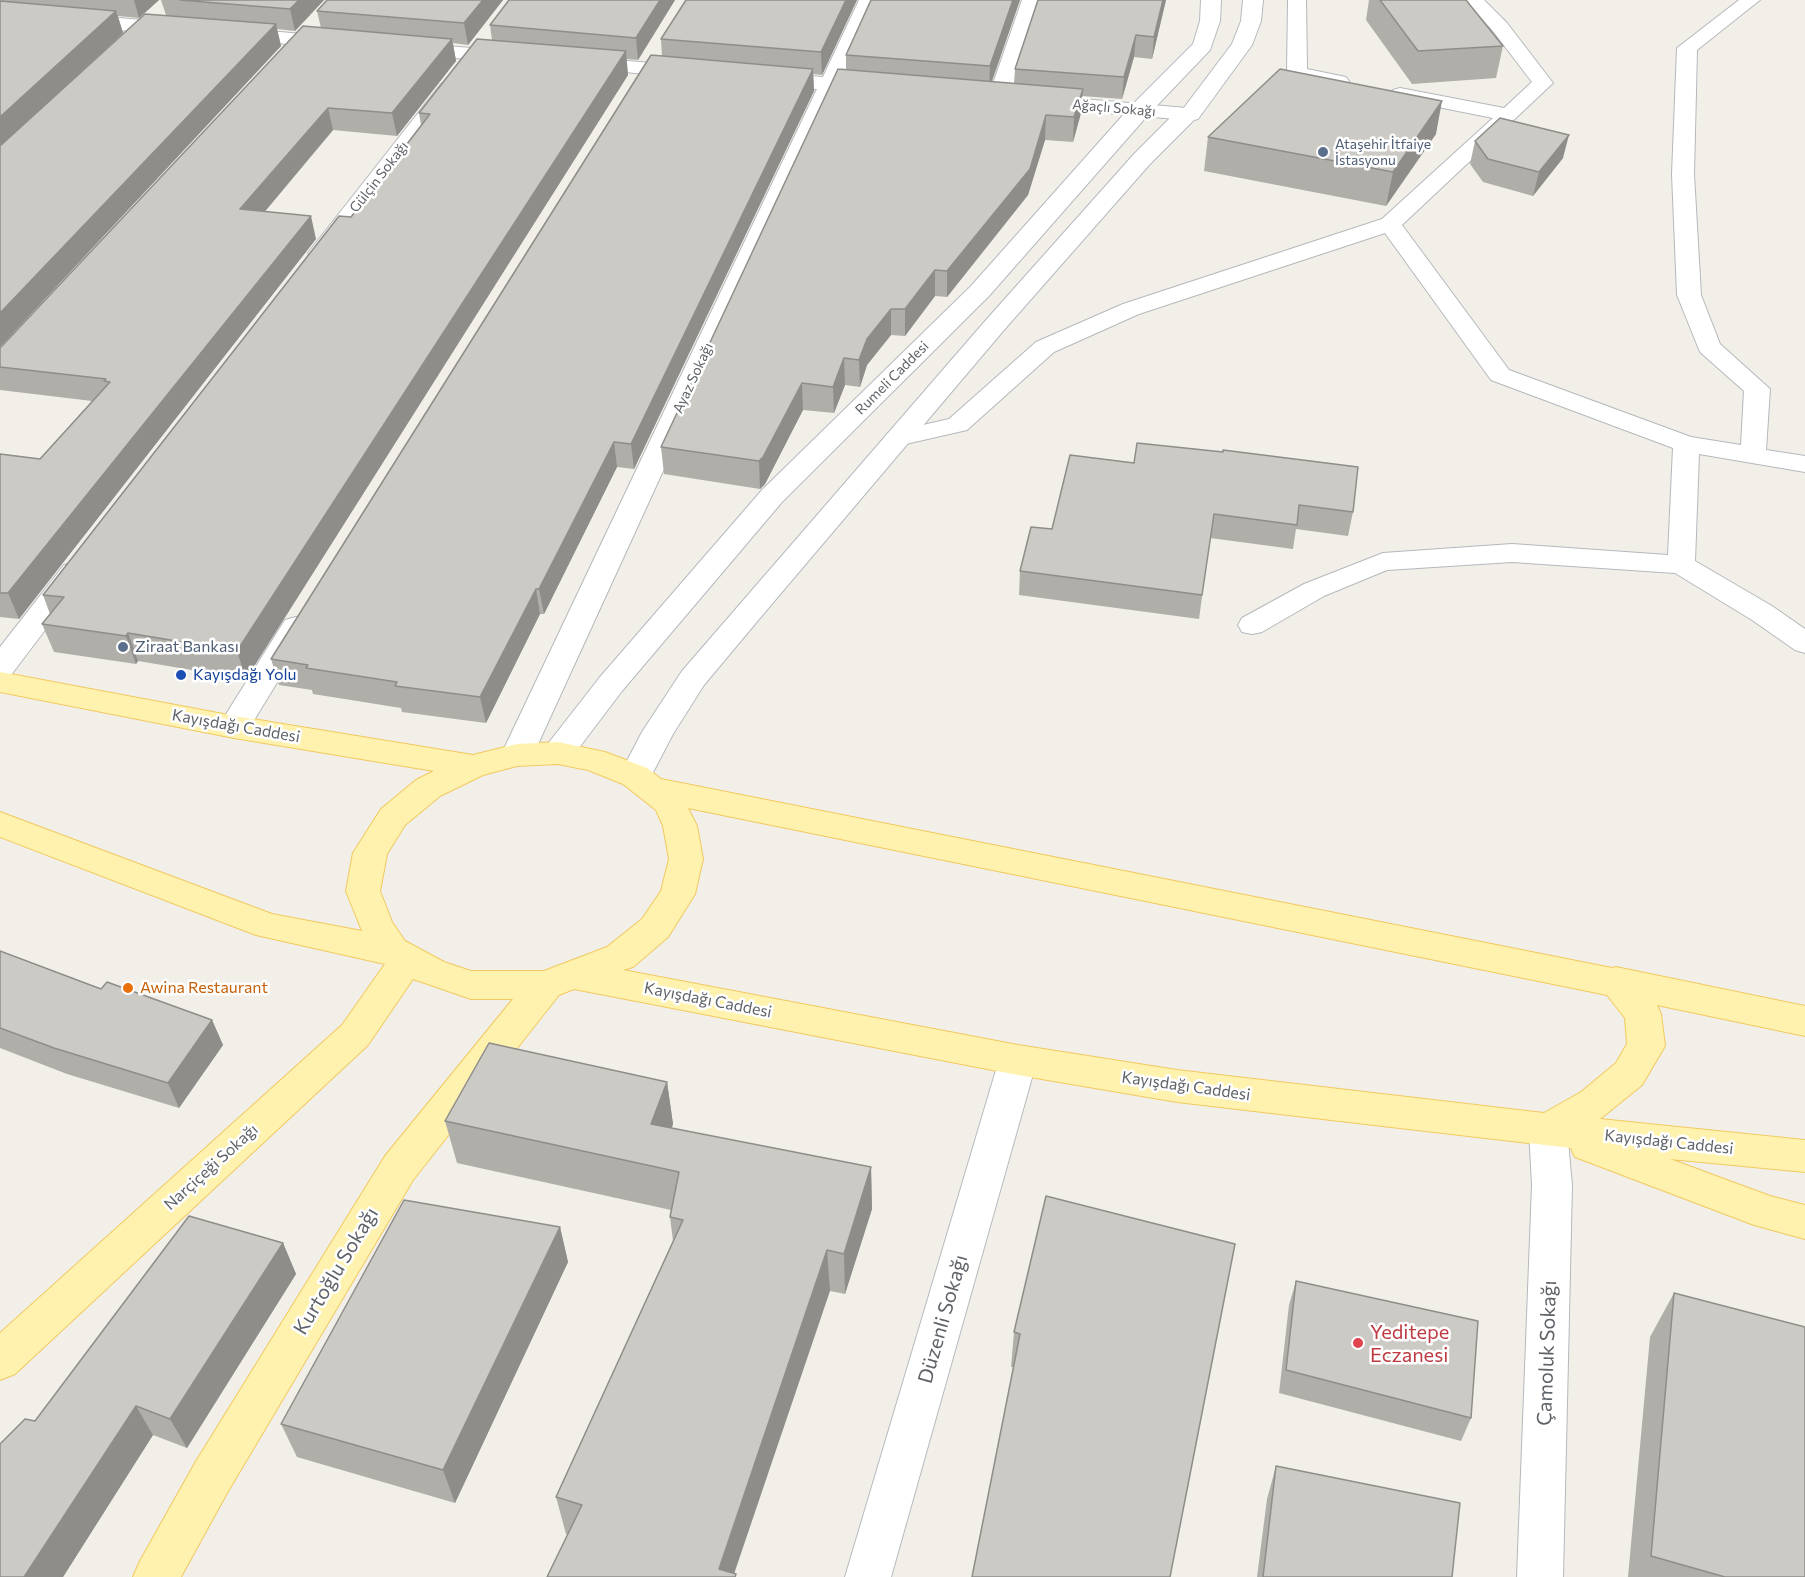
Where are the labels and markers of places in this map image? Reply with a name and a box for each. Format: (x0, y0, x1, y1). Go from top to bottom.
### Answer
place label: Ataşehir İtfaiye İstasyonu (1335, 136, 1431, 168)
marker: Ataşehir İtfaiye İstasyonu (1316, 145, 1330, 159)
place label: Ziraat Bankası (135, 637, 239, 657)
marker: Ziraat Bankası (116, 640, 130, 654)
place label: Kayışdağı Yolu (193, 665, 297, 685)
marker: Kayışdağı Yolu (174, 668, 188, 682)
place label: Awina Restaurant (140, 978, 268, 998)
marker: Awina Restaurant (121, 981, 135, 995)
place label: Yeditepe Eczanesi (1370, 1320, 1449, 1367)
marker: Yeditepe Eczanesi (1351, 1336, 1365, 1350)

